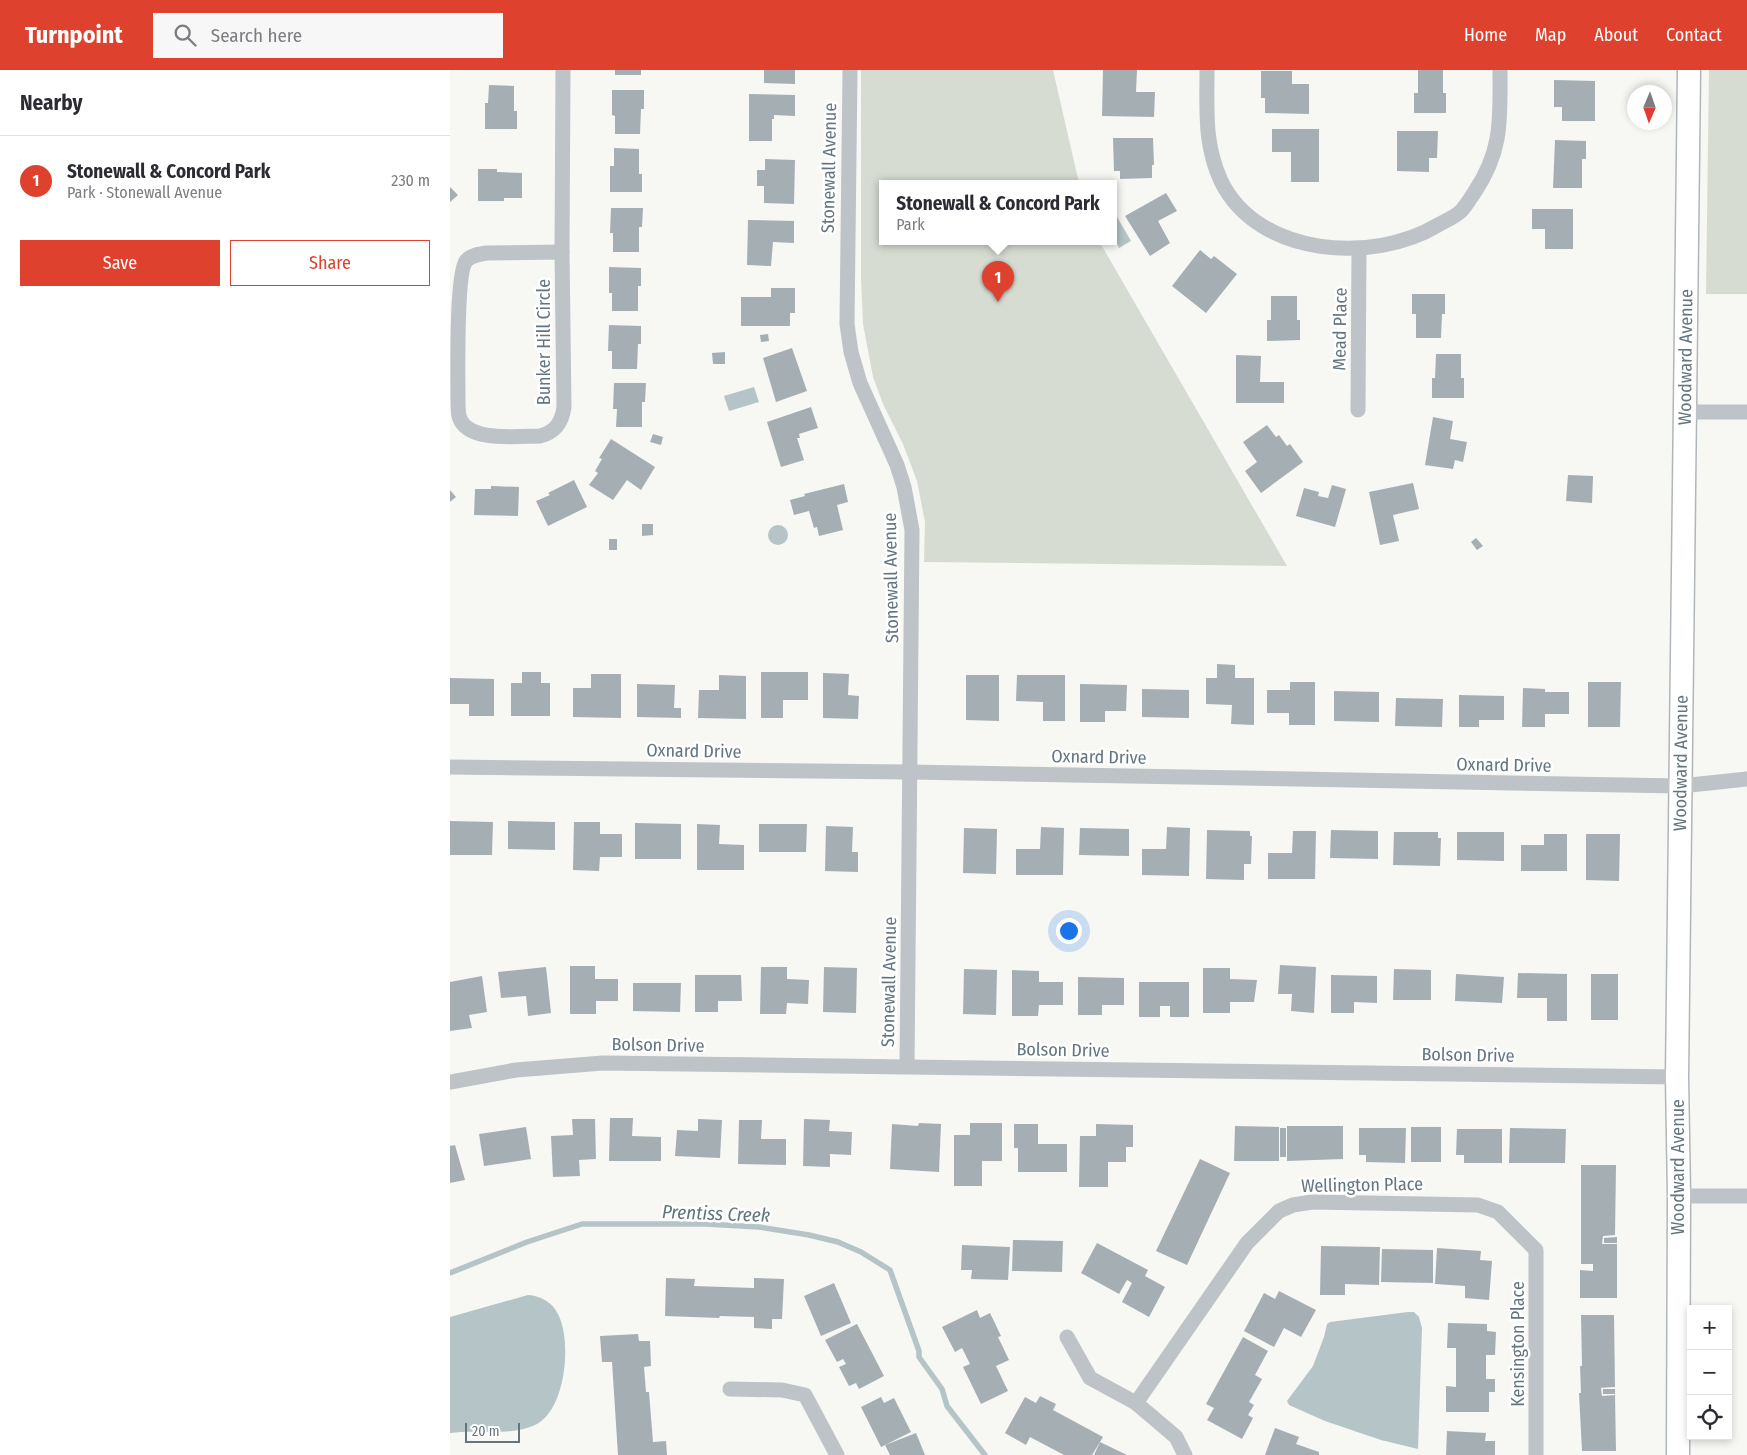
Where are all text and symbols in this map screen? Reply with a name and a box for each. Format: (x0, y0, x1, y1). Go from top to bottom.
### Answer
search box (153, 13, 503, 58)
text: Turnpoint (25, 21, 123, 49)
icon: search (171, 21, 199, 49)
text: Search here (211, 24, 302, 47)
text: Home (1464, 24, 1507, 46)
text: Map (1535, 24, 1566, 46)
text: About (1594, 24, 1638, 46)
text: Contact (1666, 24, 1722, 46)
north arrow (1627, 85, 1672, 130)
text: Nearby (20, 90, 82, 116)
street label: Stonewall Avenue (817, 103, 841, 233)
text: Stonewall & Concord Park (67, 160, 270, 183)
text: 1 (33, 171, 39, 190)
text: 230 m (391, 171, 430, 190)
popup (879, 180, 1117, 245)
text: Park · Stonewall Avenue (67, 183, 222, 202)
text: Stonewall & Concord Park (896, 192, 1100, 215)
text: Park (896, 215, 925, 234)
button: Save (20, 240, 220, 286)
button: Share (230, 240, 430, 286)
pin: 1 (982, 261, 1014, 302)
street label: Bunker Hill Circle (533, 279, 555, 405)
street label: Mead Place (1328, 287, 1352, 371)
street label: Woodward Avenue (1674, 289, 1697, 425)
street label: Stonewall Avenue (879, 513, 903, 643)
street label: Woodward Avenue (1669, 695, 1693, 831)
street label: Oxnard Drive (646, 739, 742, 763)
street label: Oxnard Drive (1051, 745, 1147, 769)
street label: Oxnard Drive (1456, 753, 1552, 777)
street label: Stonewall Avenue (877, 917, 901, 1047)
your location (1056, 918, 1082, 944)
street label: Bolson Drive (611, 1033, 705, 1057)
street label: Bolson Drive (1016, 1038, 1110, 1062)
street label: Bolson Drive (1421, 1043, 1515, 1067)
street label: Woodward Avenue (1667, 1099, 1689, 1235)
street label: Wellington Place (1301, 1173, 1423, 1197)
water label: Prentiss Creek (661, 1200, 770, 1227)
street label: Kensington Place (1507, 1281, 1529, 1407)
map controls (1687, 1305, 1732, 1440)
button: + (1687, 1305, 1732, 1350)
button: − (1687, 1350, 1732, 1395)
button: locate (1687, 1395, 1732, 1440)
scale bar (465, 1420, 520, 1443)
text: 20 m (472, 1423, 500, 1440)

